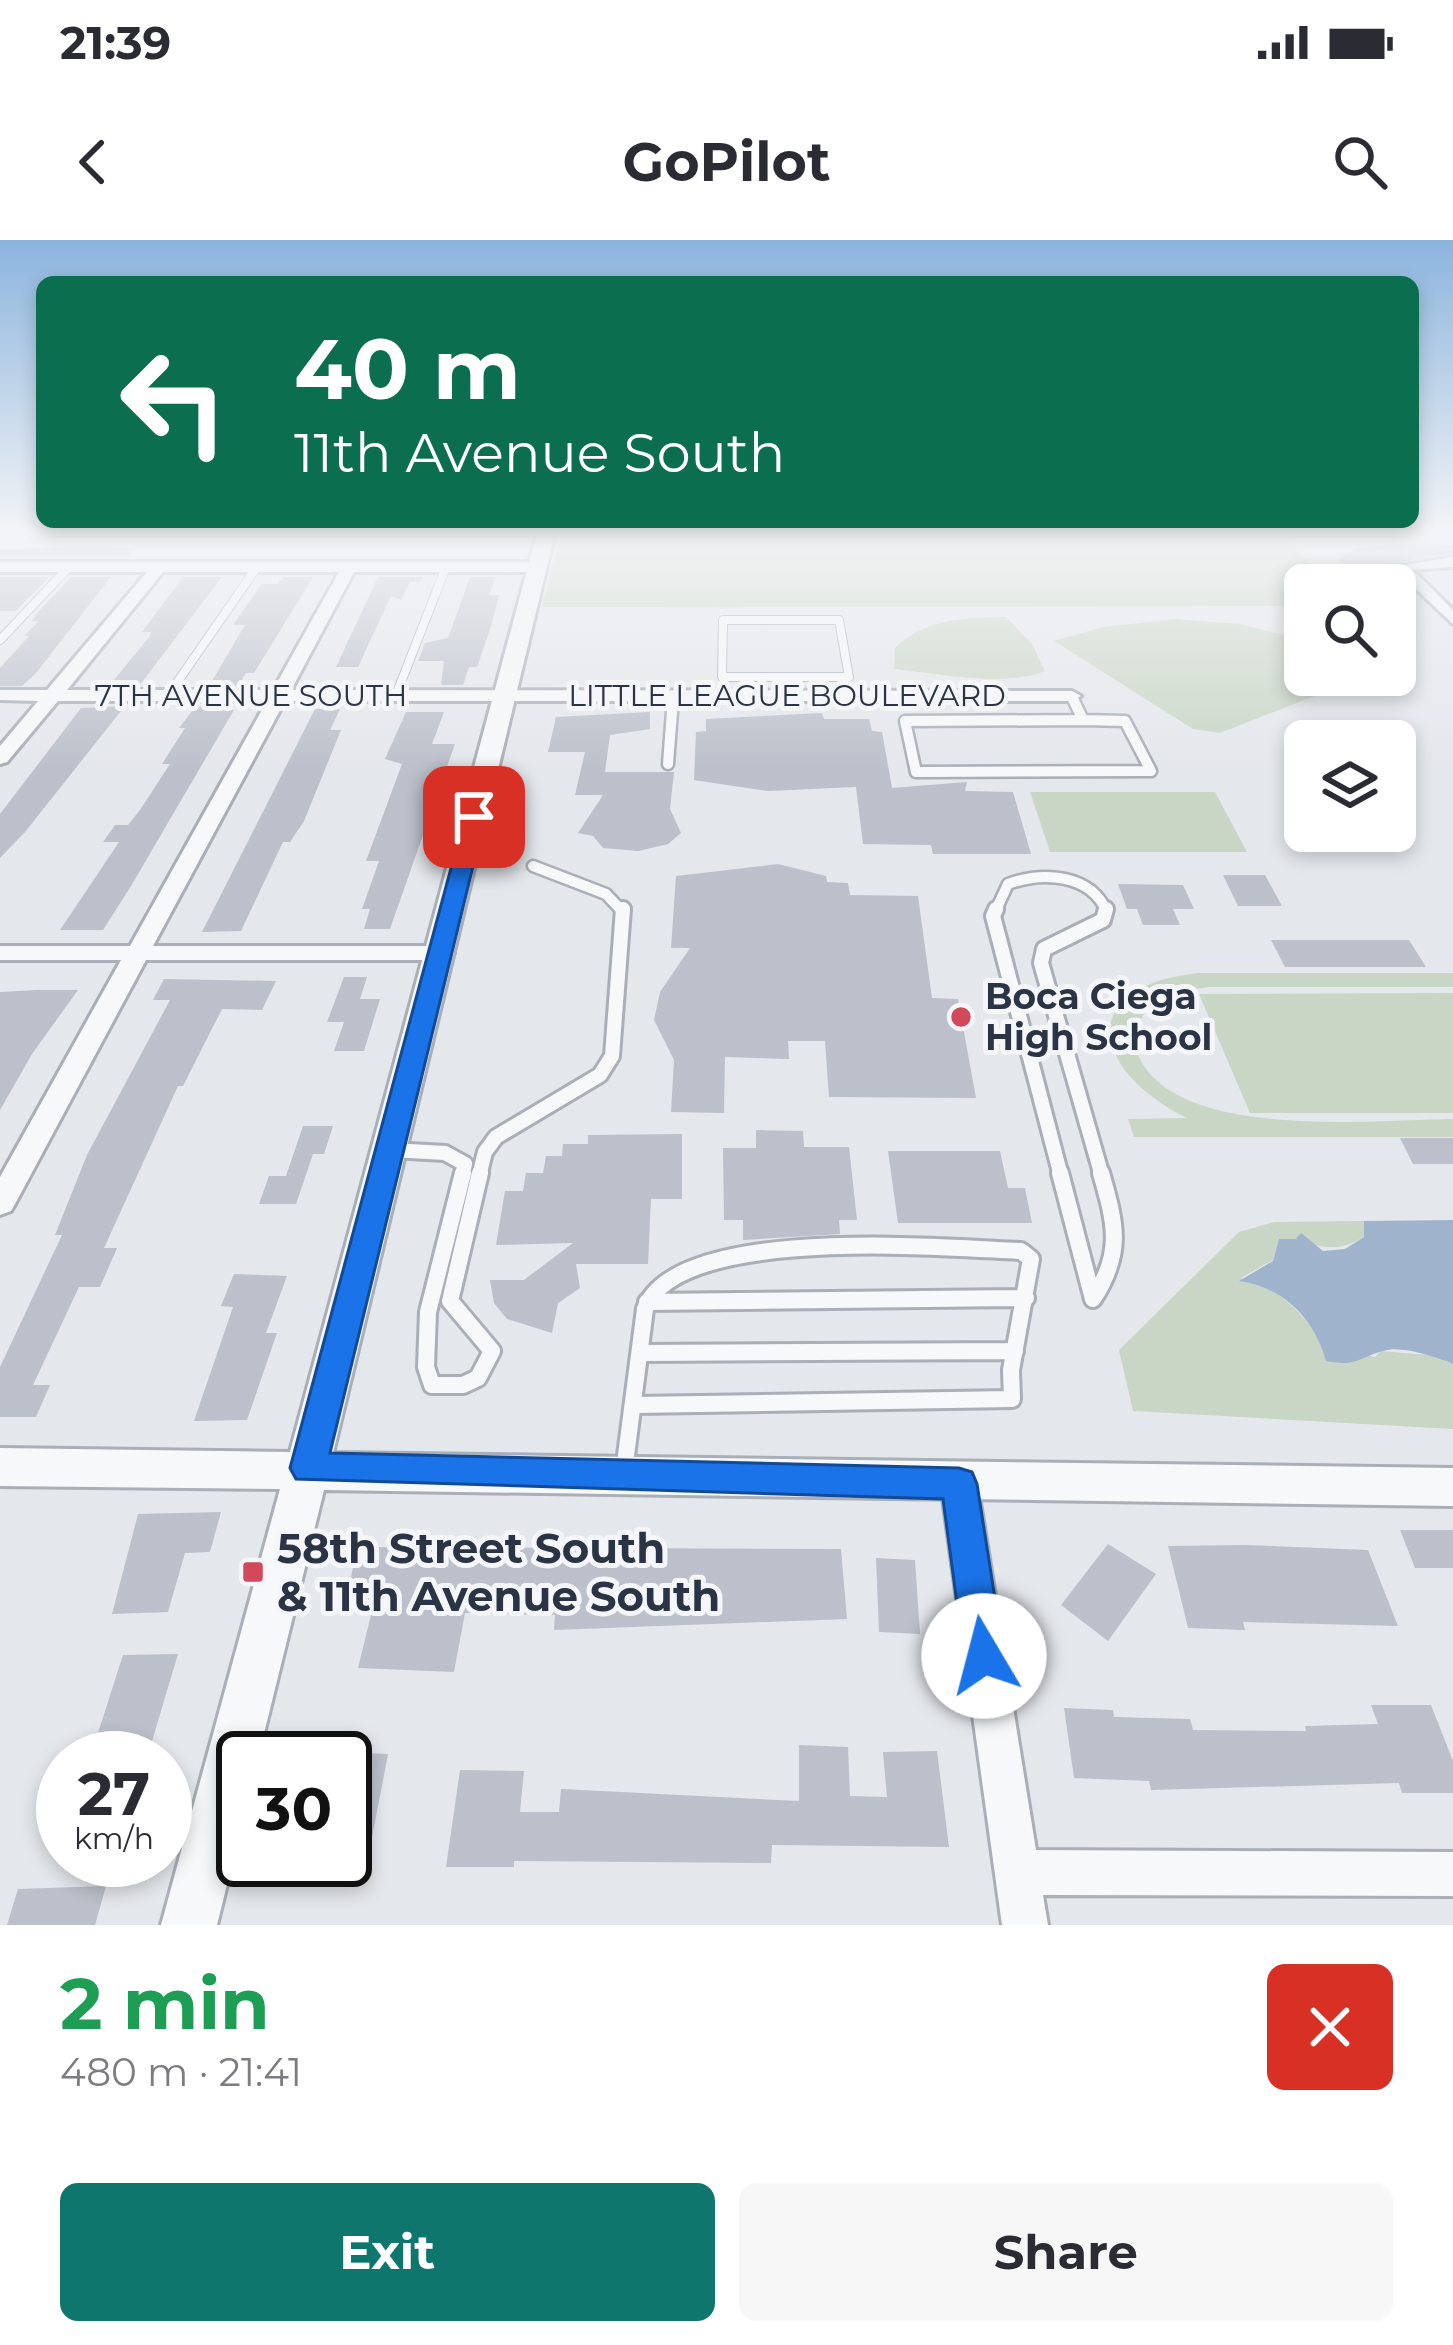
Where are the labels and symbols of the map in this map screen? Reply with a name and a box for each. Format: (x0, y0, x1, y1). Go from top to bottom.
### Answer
street label: 7TH AVENUE SOUTH (95, 677, 407, 714)
street label: LITTLE LEAGUE BOULEVARD (568, 677, 1006, 714)
pin (423, 766, 525, 868)
place label: Boca Ciega High School (985, 974, 1212, 1059)
marker: Boca Ciega High School (948, 1004, 974, 1030)
place label: 58th Street South & 11th Avenue South (277, 1522, 720, 1622)
marker: 58th Street South & 11th Avenue South (240, 1559, 266, 1585)
position arrow (921, 1593, 1047, 1719)
speed limit sign: 30 (216, 1731, 372, 1887)

